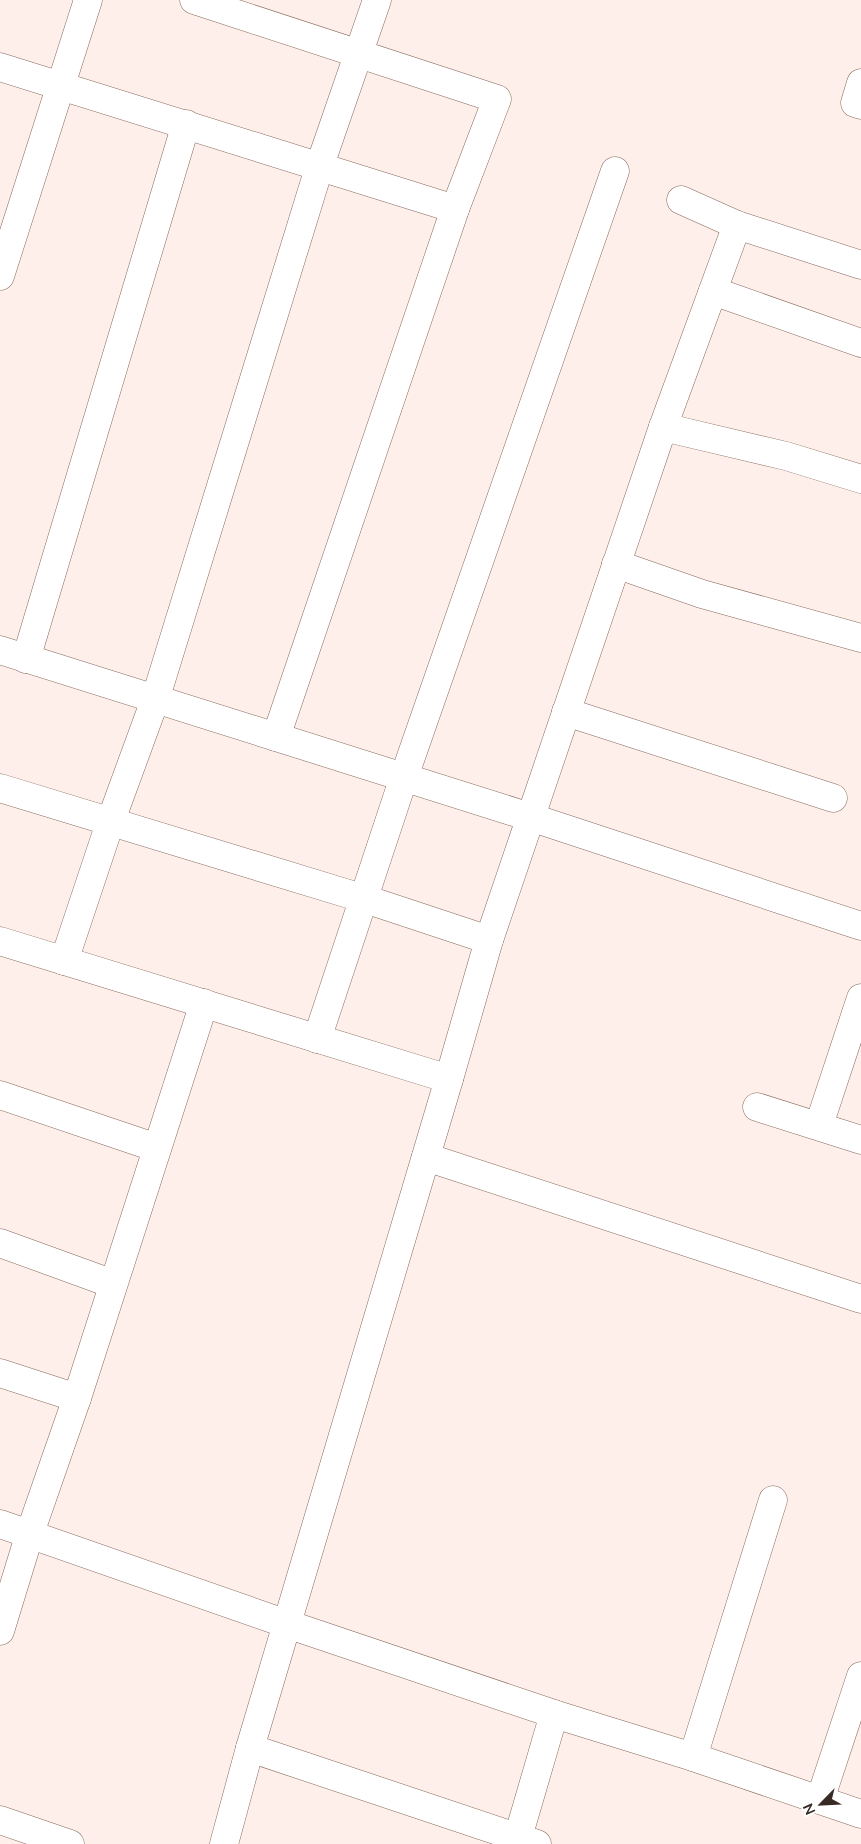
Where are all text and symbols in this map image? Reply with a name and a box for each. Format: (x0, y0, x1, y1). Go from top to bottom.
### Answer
north arrow (796, 1779, 846, 1829)
text: N (799, 1801, 819, 1818)

